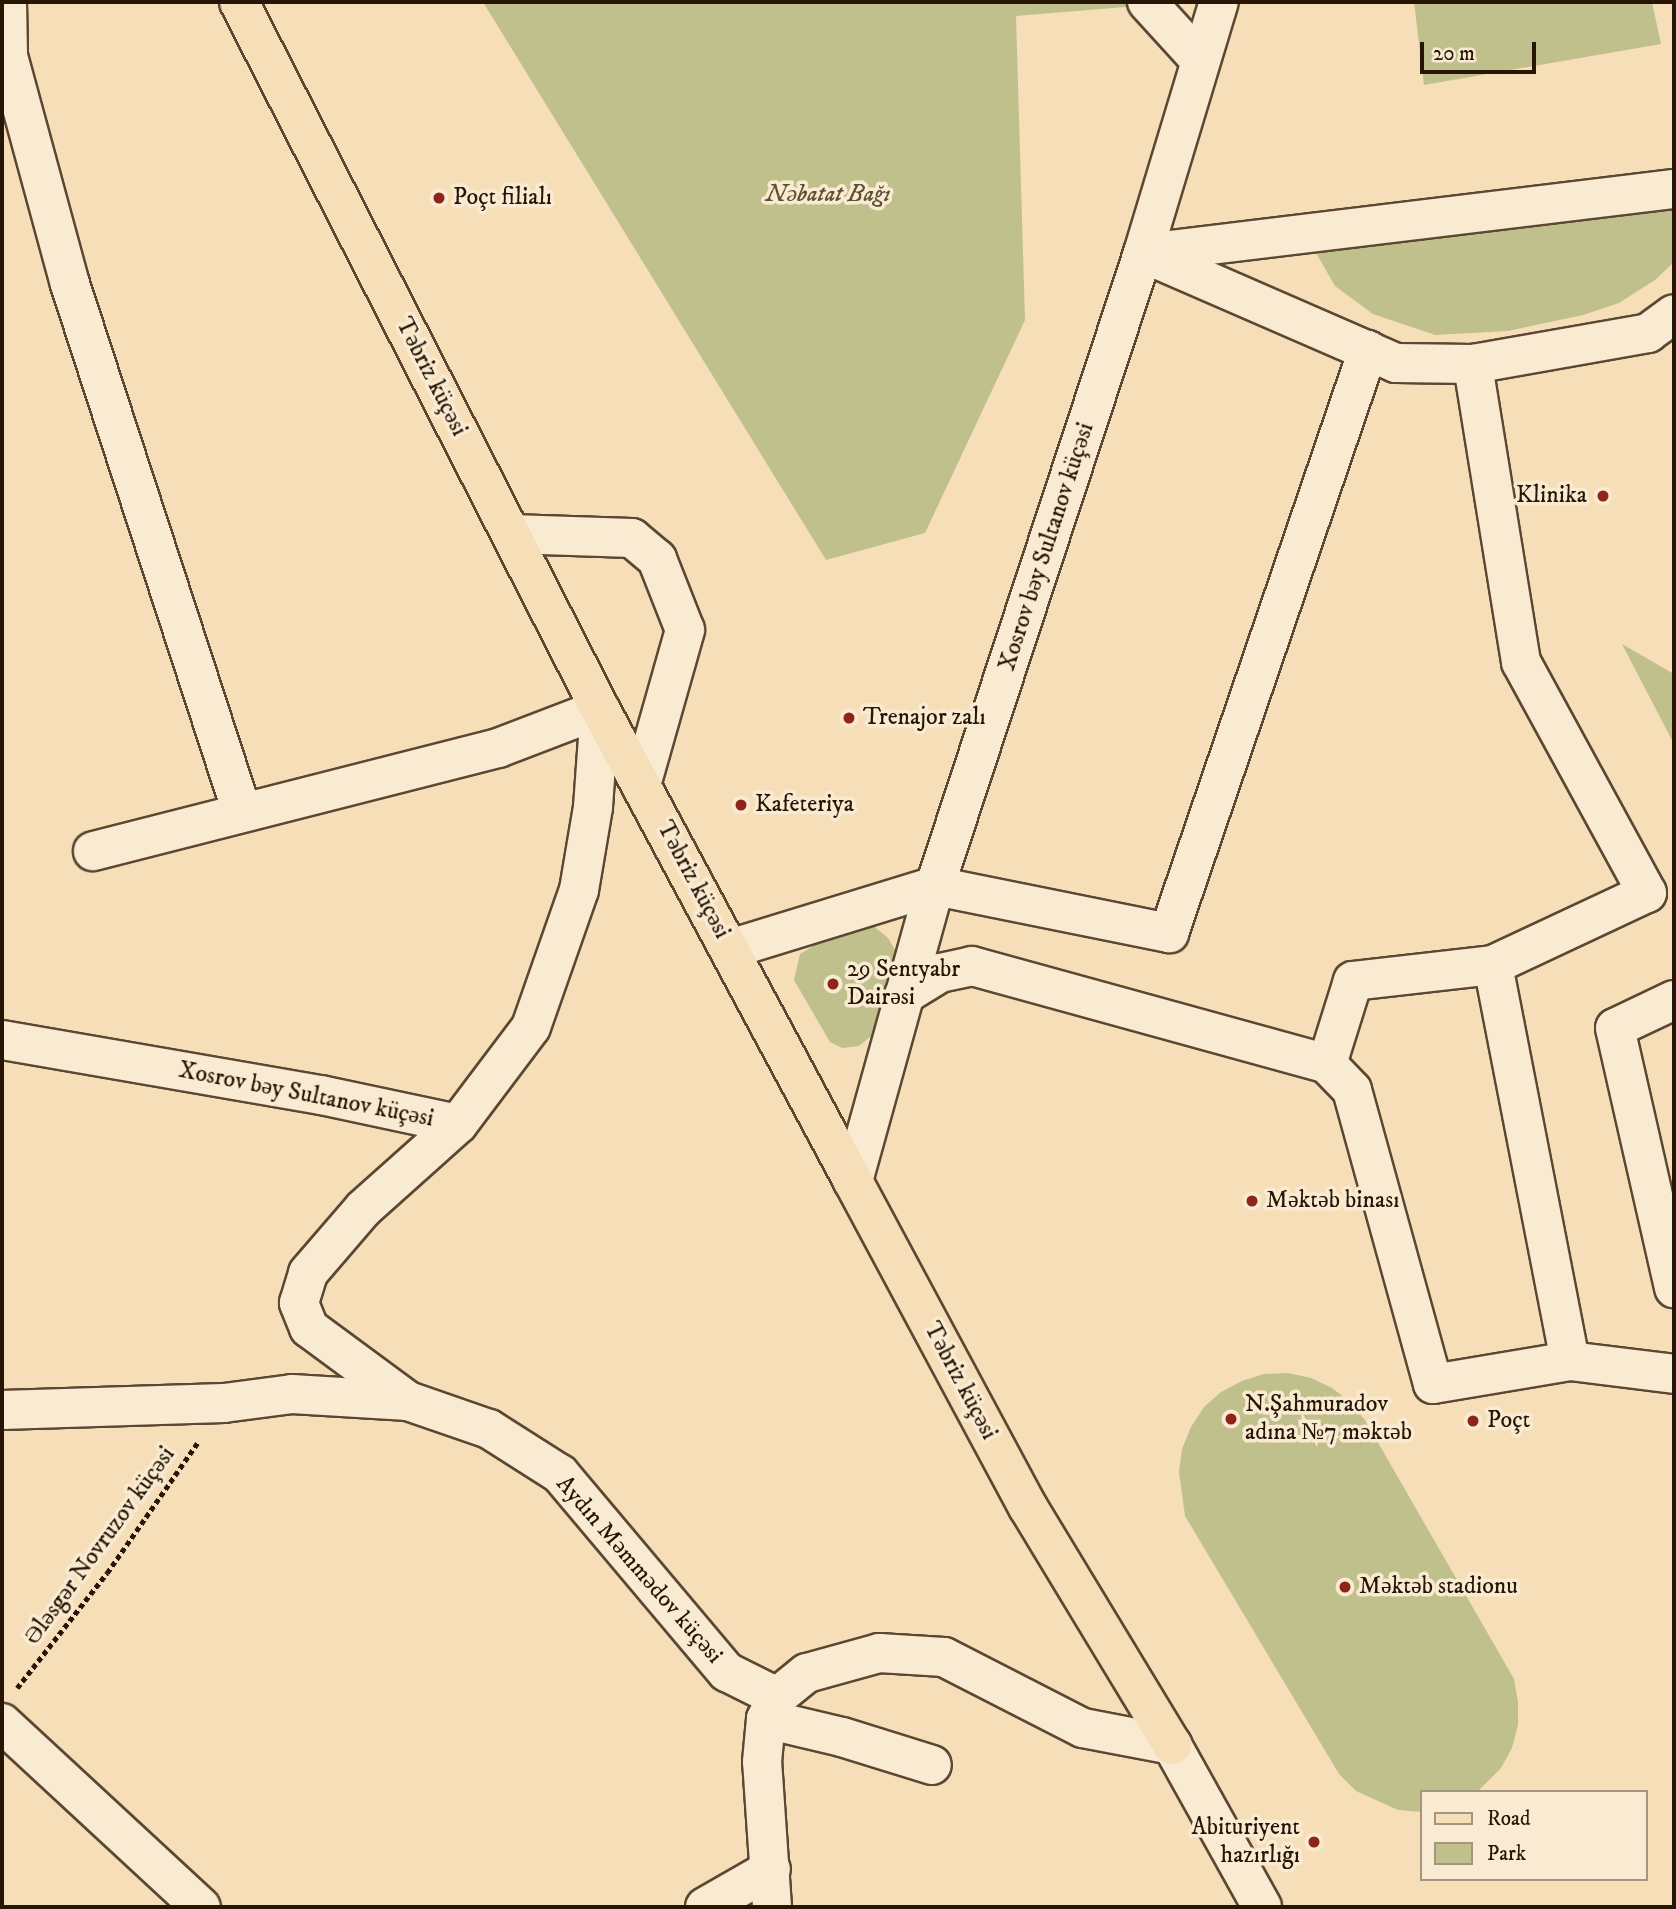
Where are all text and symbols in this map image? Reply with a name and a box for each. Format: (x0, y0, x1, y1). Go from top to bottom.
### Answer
scale bar (1424, 28, 1540, 72)
text: 20 m (1433, 41, 1475, 67)
park label: Nəbatat Bağı (766, 181, 890, 209)
place label: Poçt filialı (453, 184, 552, 212)
marker: Poçt filialı (431, 190, 447, 206)
street label: Təbriz küçəsi (389, 313, 473, 441)
street label: Xosrov bəy Sultanov küçəsi (993, 419, 1101, 675)
place label: Klinika (1516, 482, 1587, 510)
marker: Klinika (1593, 486, 1613, 506)
place label: Trenajor zalı (863, 704, 986, 732)
marker: Trenajor zalı (841, 710, 857, 726)
place label: Kafeteriya (755, 791, 854, 819)
marker: Kafeteriya (733, 797, 749, 813)
street label: Təbriz küçəsi (650, 816, 736, 944)
place label: 29 Sentyabr Dairəsi (847, 956, 960, 1012)
marker: 29 Sentyabr Dairəsi (825, 976, 841, 992)
street label: Xosrov bəy Sultanov küçəsi (176, 1056, 436, 1134)
place label: Məktəb binası (1266, 1187, 1399, 1215)
marker: Məktəb binası (1244, 1193, 1260, 1209)
street label: Təbriz küçəsi (917, 1317, 1003, 1445)
place label: N.Şahmuradov adına №7 məktəb (1245, 1391, 1412, 1447)
place label: Poçt (1487, 1407, 1530, 1435)
marker: N.Şahmuradov adına №7 məktəb (1223, 1411, 1239, 1427)
marker: Poçt (1465, 1413, 1481, 1429)
street label: Ələsgər Novruzov küçəsi (18, 1441, 182, 1651)
street label: Aydın Məmmədov küçəsi (550, 1470, 728, 1670)
place label: Məktəb stadionu (1359, 1573, 1518, 1601)
marker: Məktəb stadionu (1337, 1579, 1353, 1595)
legend (1420, 1790, 1648, 1881)
text: Road (1487, 1806, 1531, 1832)
place label: Abituriyent hazırlığı (1192, 1814, 1300, 1870)
marker: Abituriyent hazırlığı (1306, 1834, 1322, 1850)
text: Park (1487, 1841, 1526, 1867)

